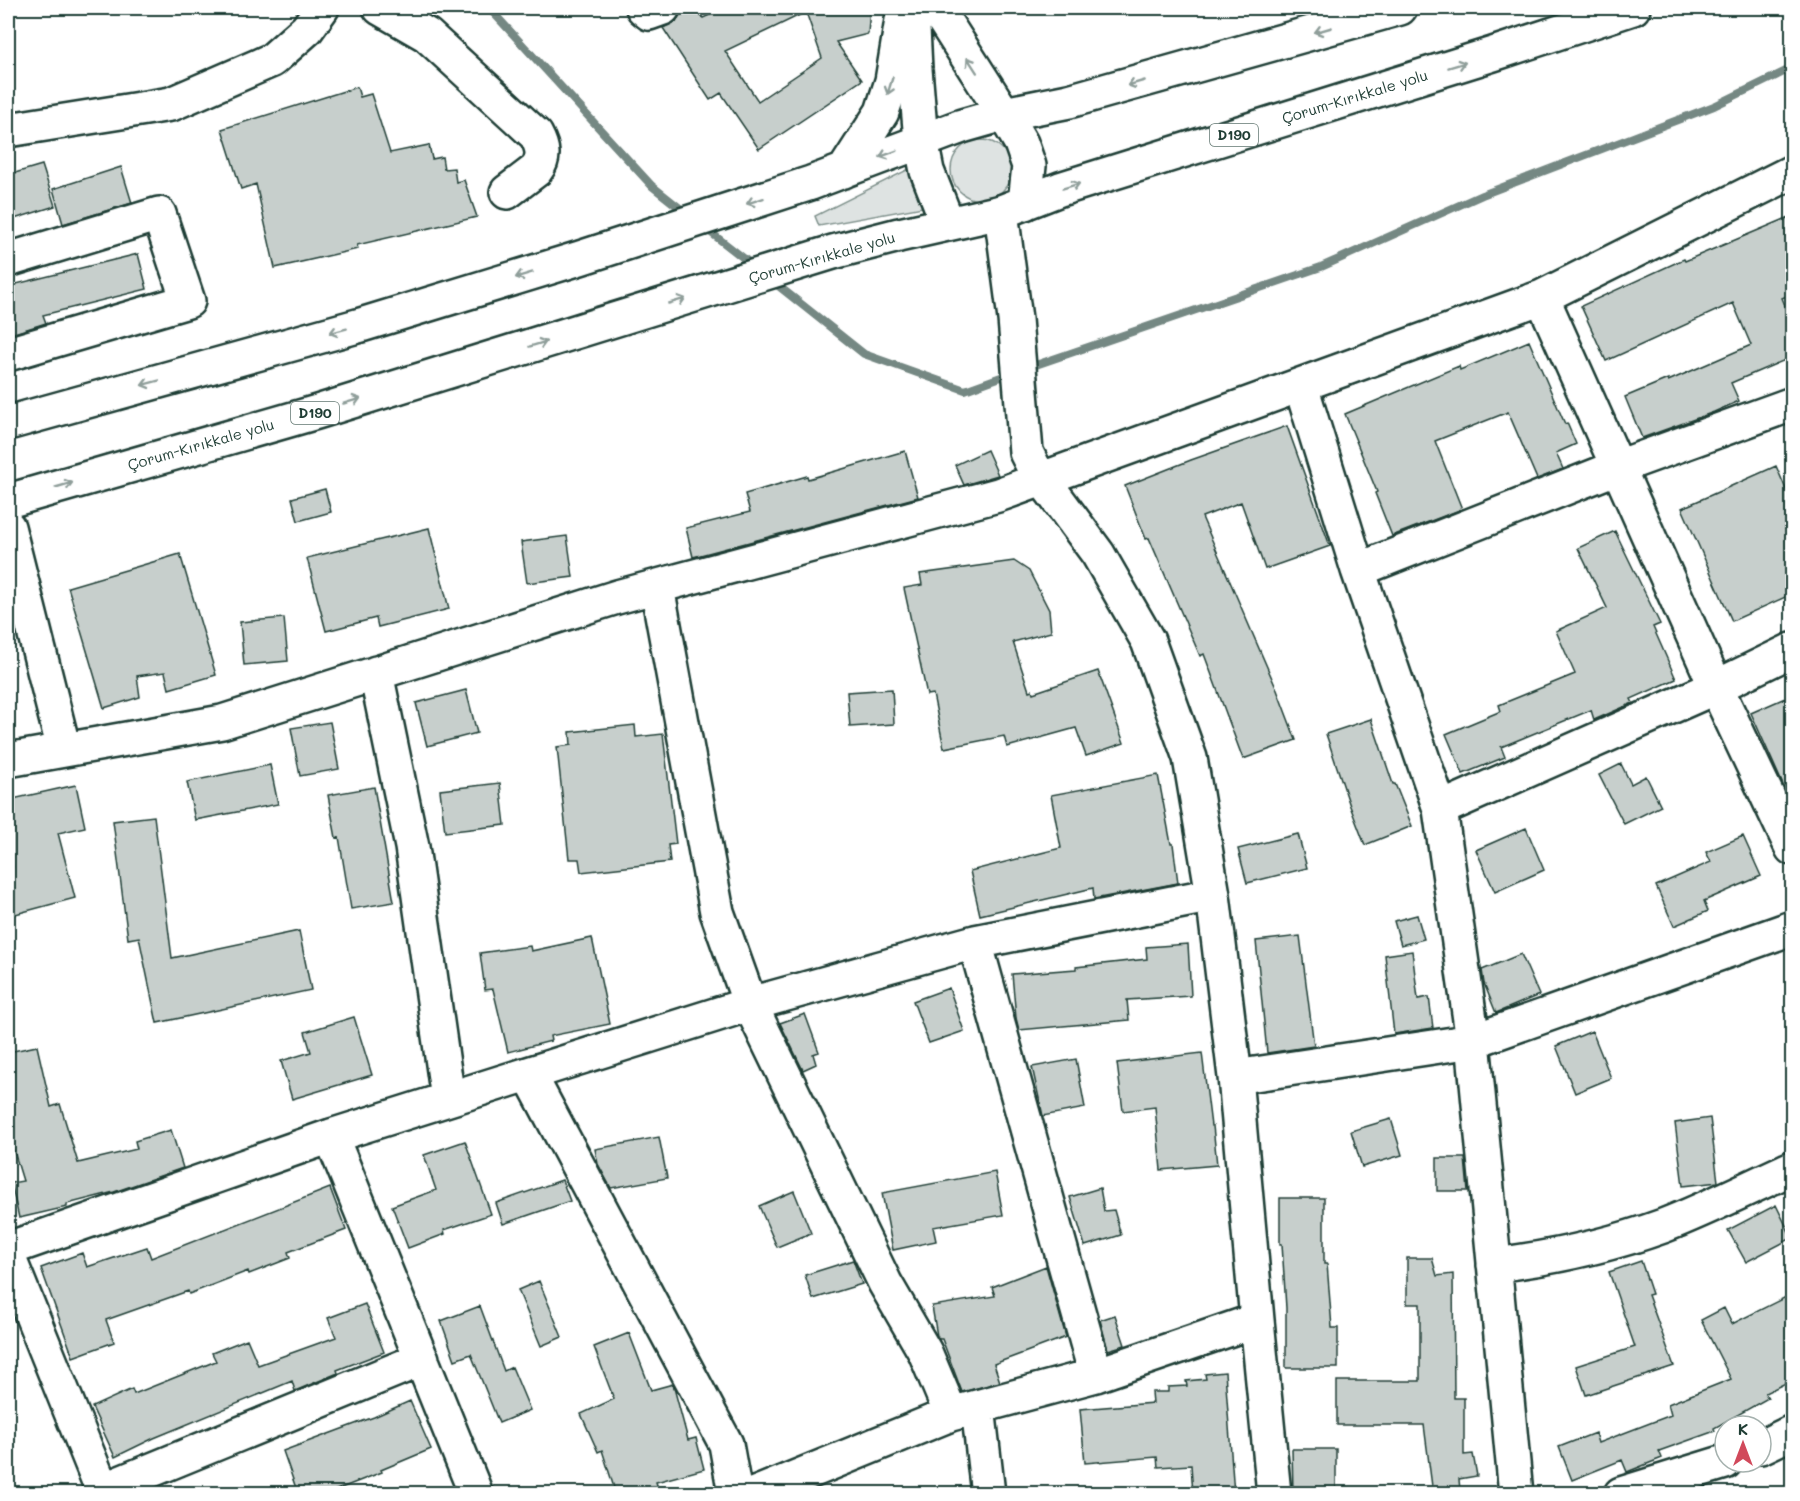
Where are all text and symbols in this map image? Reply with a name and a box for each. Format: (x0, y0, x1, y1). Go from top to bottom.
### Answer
one-way arrow (1314, 25, 1333, 36)
one-way arrow (966, 57, 978, 74)
one-way arrow (1448, 59, 1467, 70)
street label: Çorum-Kırıkkale yolu (1279, 64, 1430, 128)
one-way arrow (884, 76, 895, 95)
one-way arrow (1126, 78, 1145, 89)
road number: D190 (1210, 124, 1258, 146)
one-way arrow (879, 149, 898, 160)
one-way arrow (1061, 180, 1080, 191)
one-way arrow (746, 196, 765, 207)
street label: Çorum-Kırıkkale yolu (746, 227, 897, 288)
one-way arrow (515, 270, 534, 281)
one-way arrow (667, 295, 686, 306)
one-way arrow (328, 326, 347, 337)
one-way arrow (528, 338, 547, 349)
one-way arrow (141, 378, 160, 389)
one-way arrow (342, 395, 361, 406)
road number: D190 (291, 402, 339, 424)
street label: Çorum-Kırıkkale yolu (125, 414, 276, 475)
one-way arrow (54, 479, 73, 490)
north arrow (1713, 1414, 1773, 1474)
text: K (1738, 1418, 1748, 1439)

